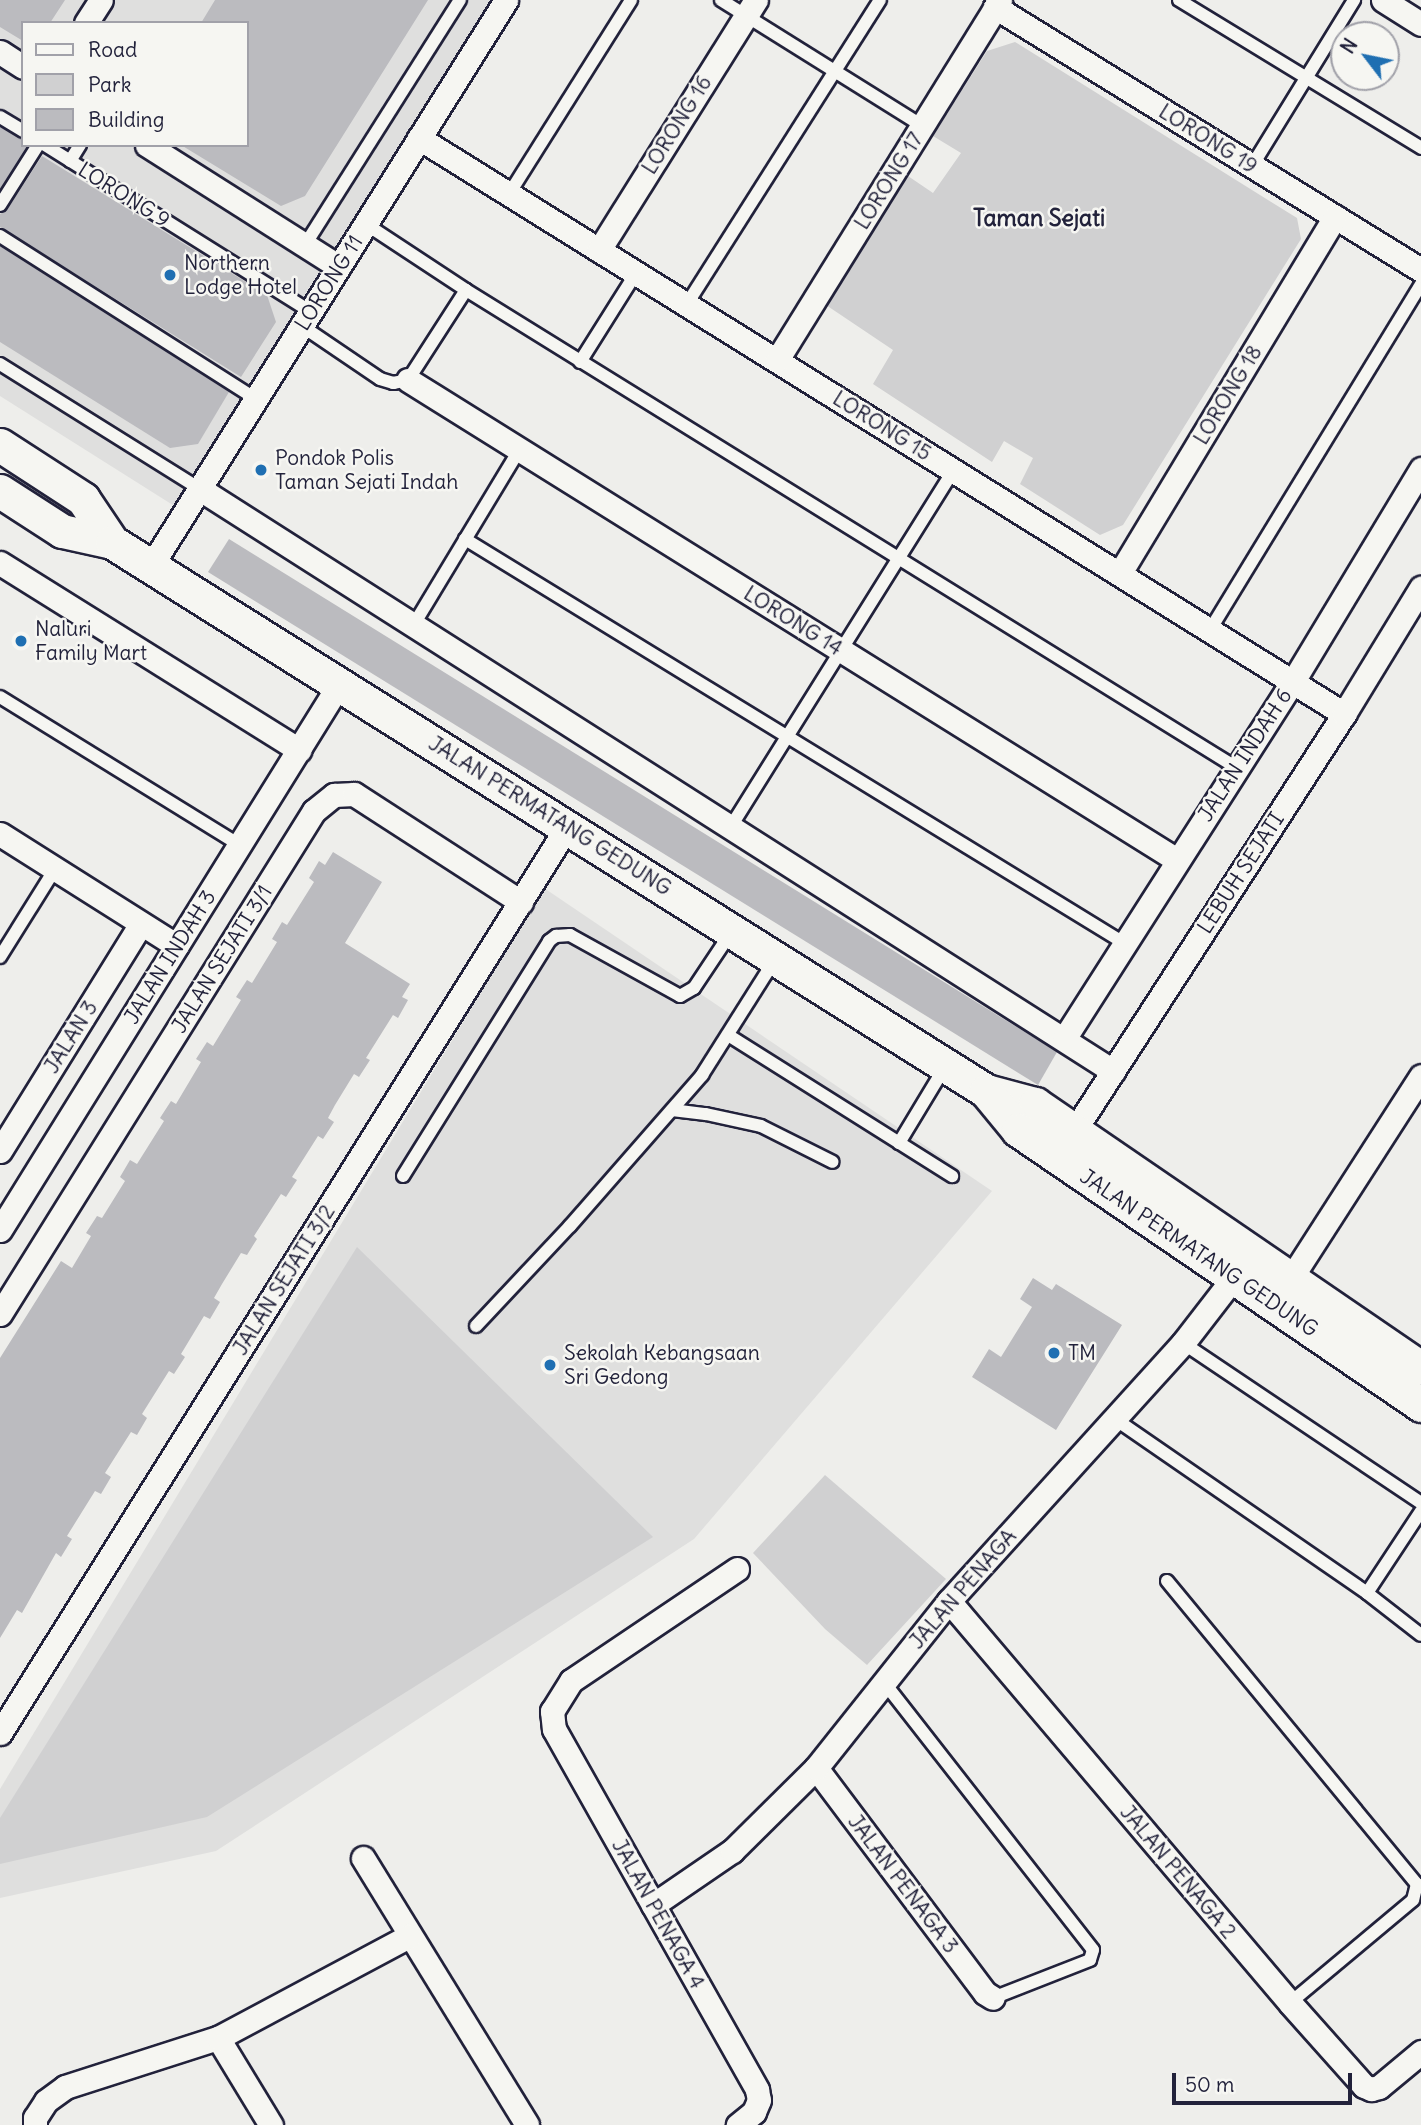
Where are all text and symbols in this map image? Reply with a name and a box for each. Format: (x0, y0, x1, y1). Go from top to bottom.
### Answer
legend (21, 21, 248, 147)
north arrow (1330, 21, 1400, 91)
text: N (1335, 34, 1363, 58)
text: Road (88, 36, 137, 63)
text: Park (88, 71, 131, 98)
street label: LORONG 16 (637, 71, 717, 179)
street label: LORONG 19 (1154, 99, 1262, 179)
text: Building (88, 106, 164, 133)
street label: LORONG 17 (849, 128, 929, 234)
street label: LORONG 9 (74, 157, 174, 233)
district label: Taman Sejati (973, 204, 1105, 232)
street label: LORONG 11 (290, 231, 368, 335)
place label: Northern Lodge Hotel (184, 250, 297, 300)
marker: Northern Lodge Hotel (162, 267, 178, 283)
street label: LORONG 18 (1188, 341, 1268, 449)
street label: LORONG 15 (828, 386, 936, 466)
place label: Pondok Polis Taman Sejati Indah (275, 445, 458, 495)
marker: Pondok Polis Taman Sejati Indah (253, 462, 269, 478)
street label: LORONG 14 (739, 581, 847, 661)
place label: Naluri Family Mart (35, 616, 147, 666)
marker: Naluri Family Mart (13, 633, 29, 649)
street label: JALAN INDAH 6 (1193, 684, 1297, 826)
street label: JALAN PERMATANG GEDUNG (424, 731, 676, 901)
street label: LEBUH SEJATI (1192, 808, 1290, 938)
street label: JALAN SEJATI 3/1 (167, 881, 277, 1037)
street label: JALAN INDAH 3 (119, 886, 221, 1028)
street label: JALAN 3 (39, 996, 103, 1078)
street label: JALAN PERMATANG GEDUNG (1075, 1164, 1323, 1342)
street label: JALAN SEJATI 3/2 (228, 1200, 340, 1360)
place label: Sekolah Kebangsaan Sri Gedong (564, 1340, 760, 1390)
place label: TM (1068, 1340, 1096, 1366)
marker: TM (1046, 1345, 1062, 1361)
marker: Sekolah Kebangsaan Sri Gedong (542, 1357, 558, 1373)
street label: JALAN PENAGA (904, 1524, 1022, 1654)
street label: JALAN PENAGA 2 (1115, 1800, 1241, 1944)
street label: JALAN PENAGA 3 (843, 1810, 963, 1958)
street label: JALAN PENAGA 4 (606, 1835, 710, 1993)
scale bar (1176, 2058, 1356, 2102)
text: 50 m (1185, 2071, 1234, 2098)

